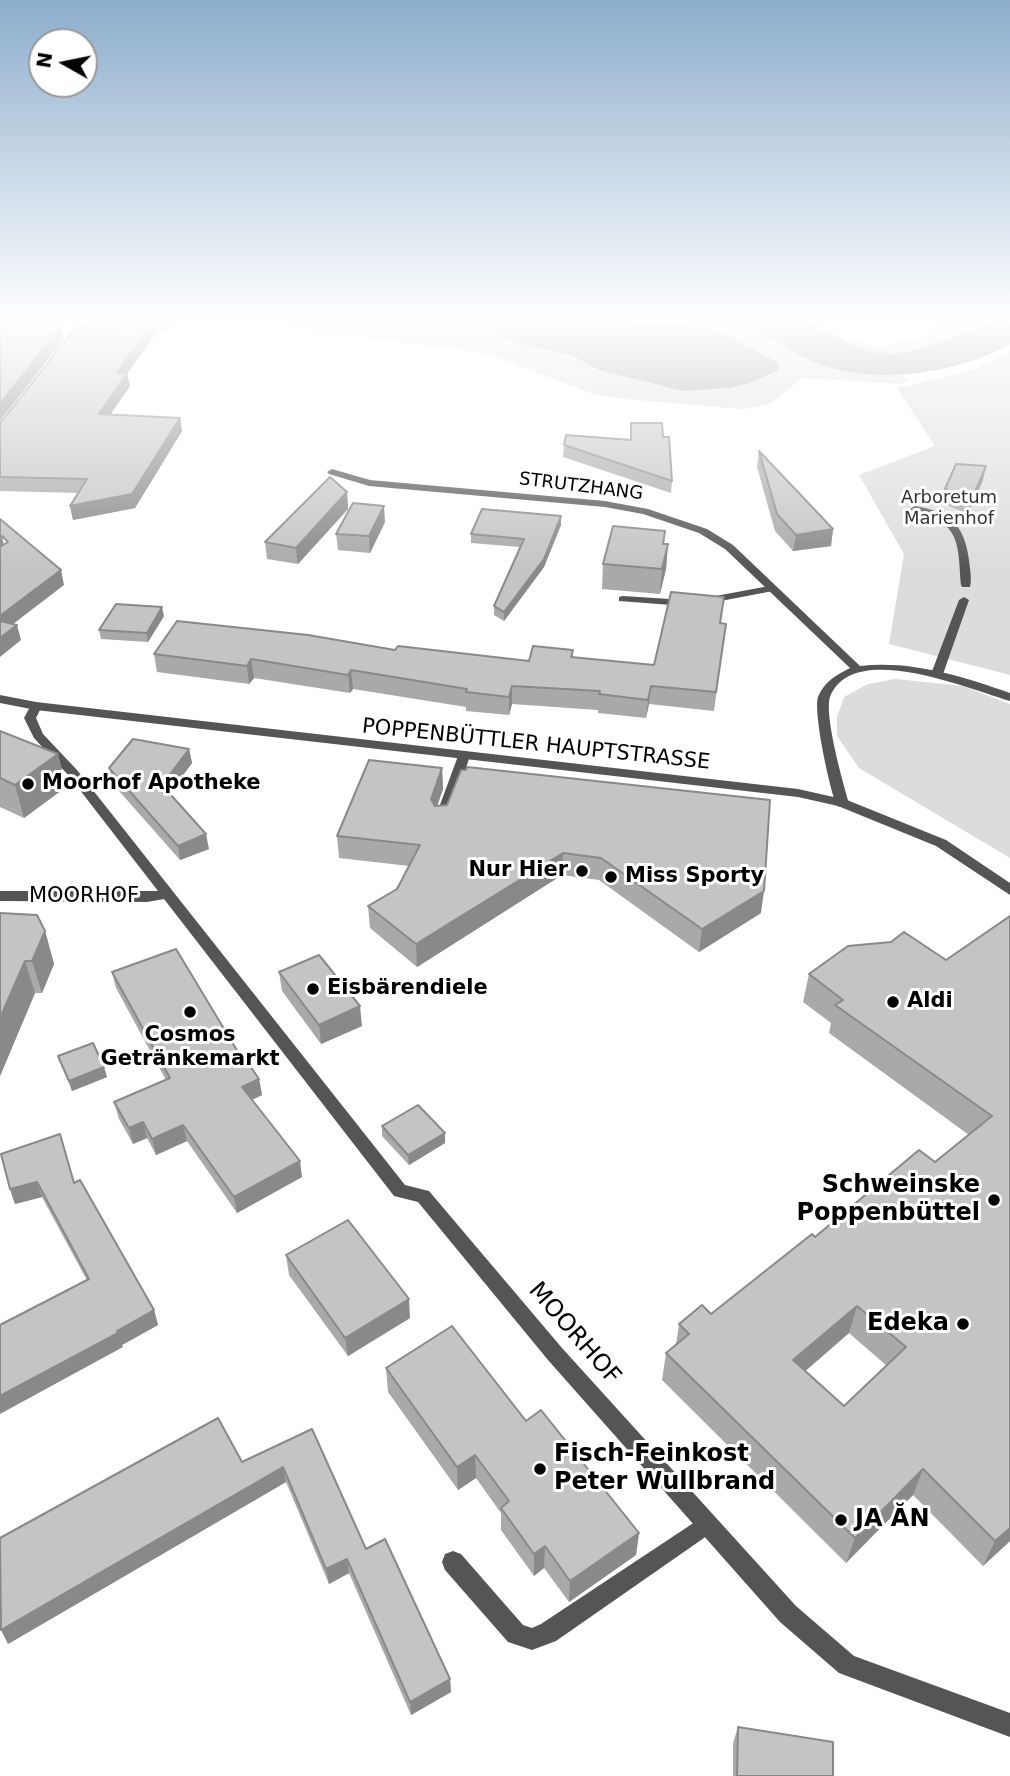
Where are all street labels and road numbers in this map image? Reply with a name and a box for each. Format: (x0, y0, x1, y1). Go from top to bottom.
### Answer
street label: STRUTZHANG (518, 469, 644, 505)
street label: POPPENBÜTTLER HAUPTSTRASSE (361, 714, 711, 776)
street label: MOORHOF (29, 884, 139, 910)
street label: MOORHOF (522, 1277, 626, 1391)

